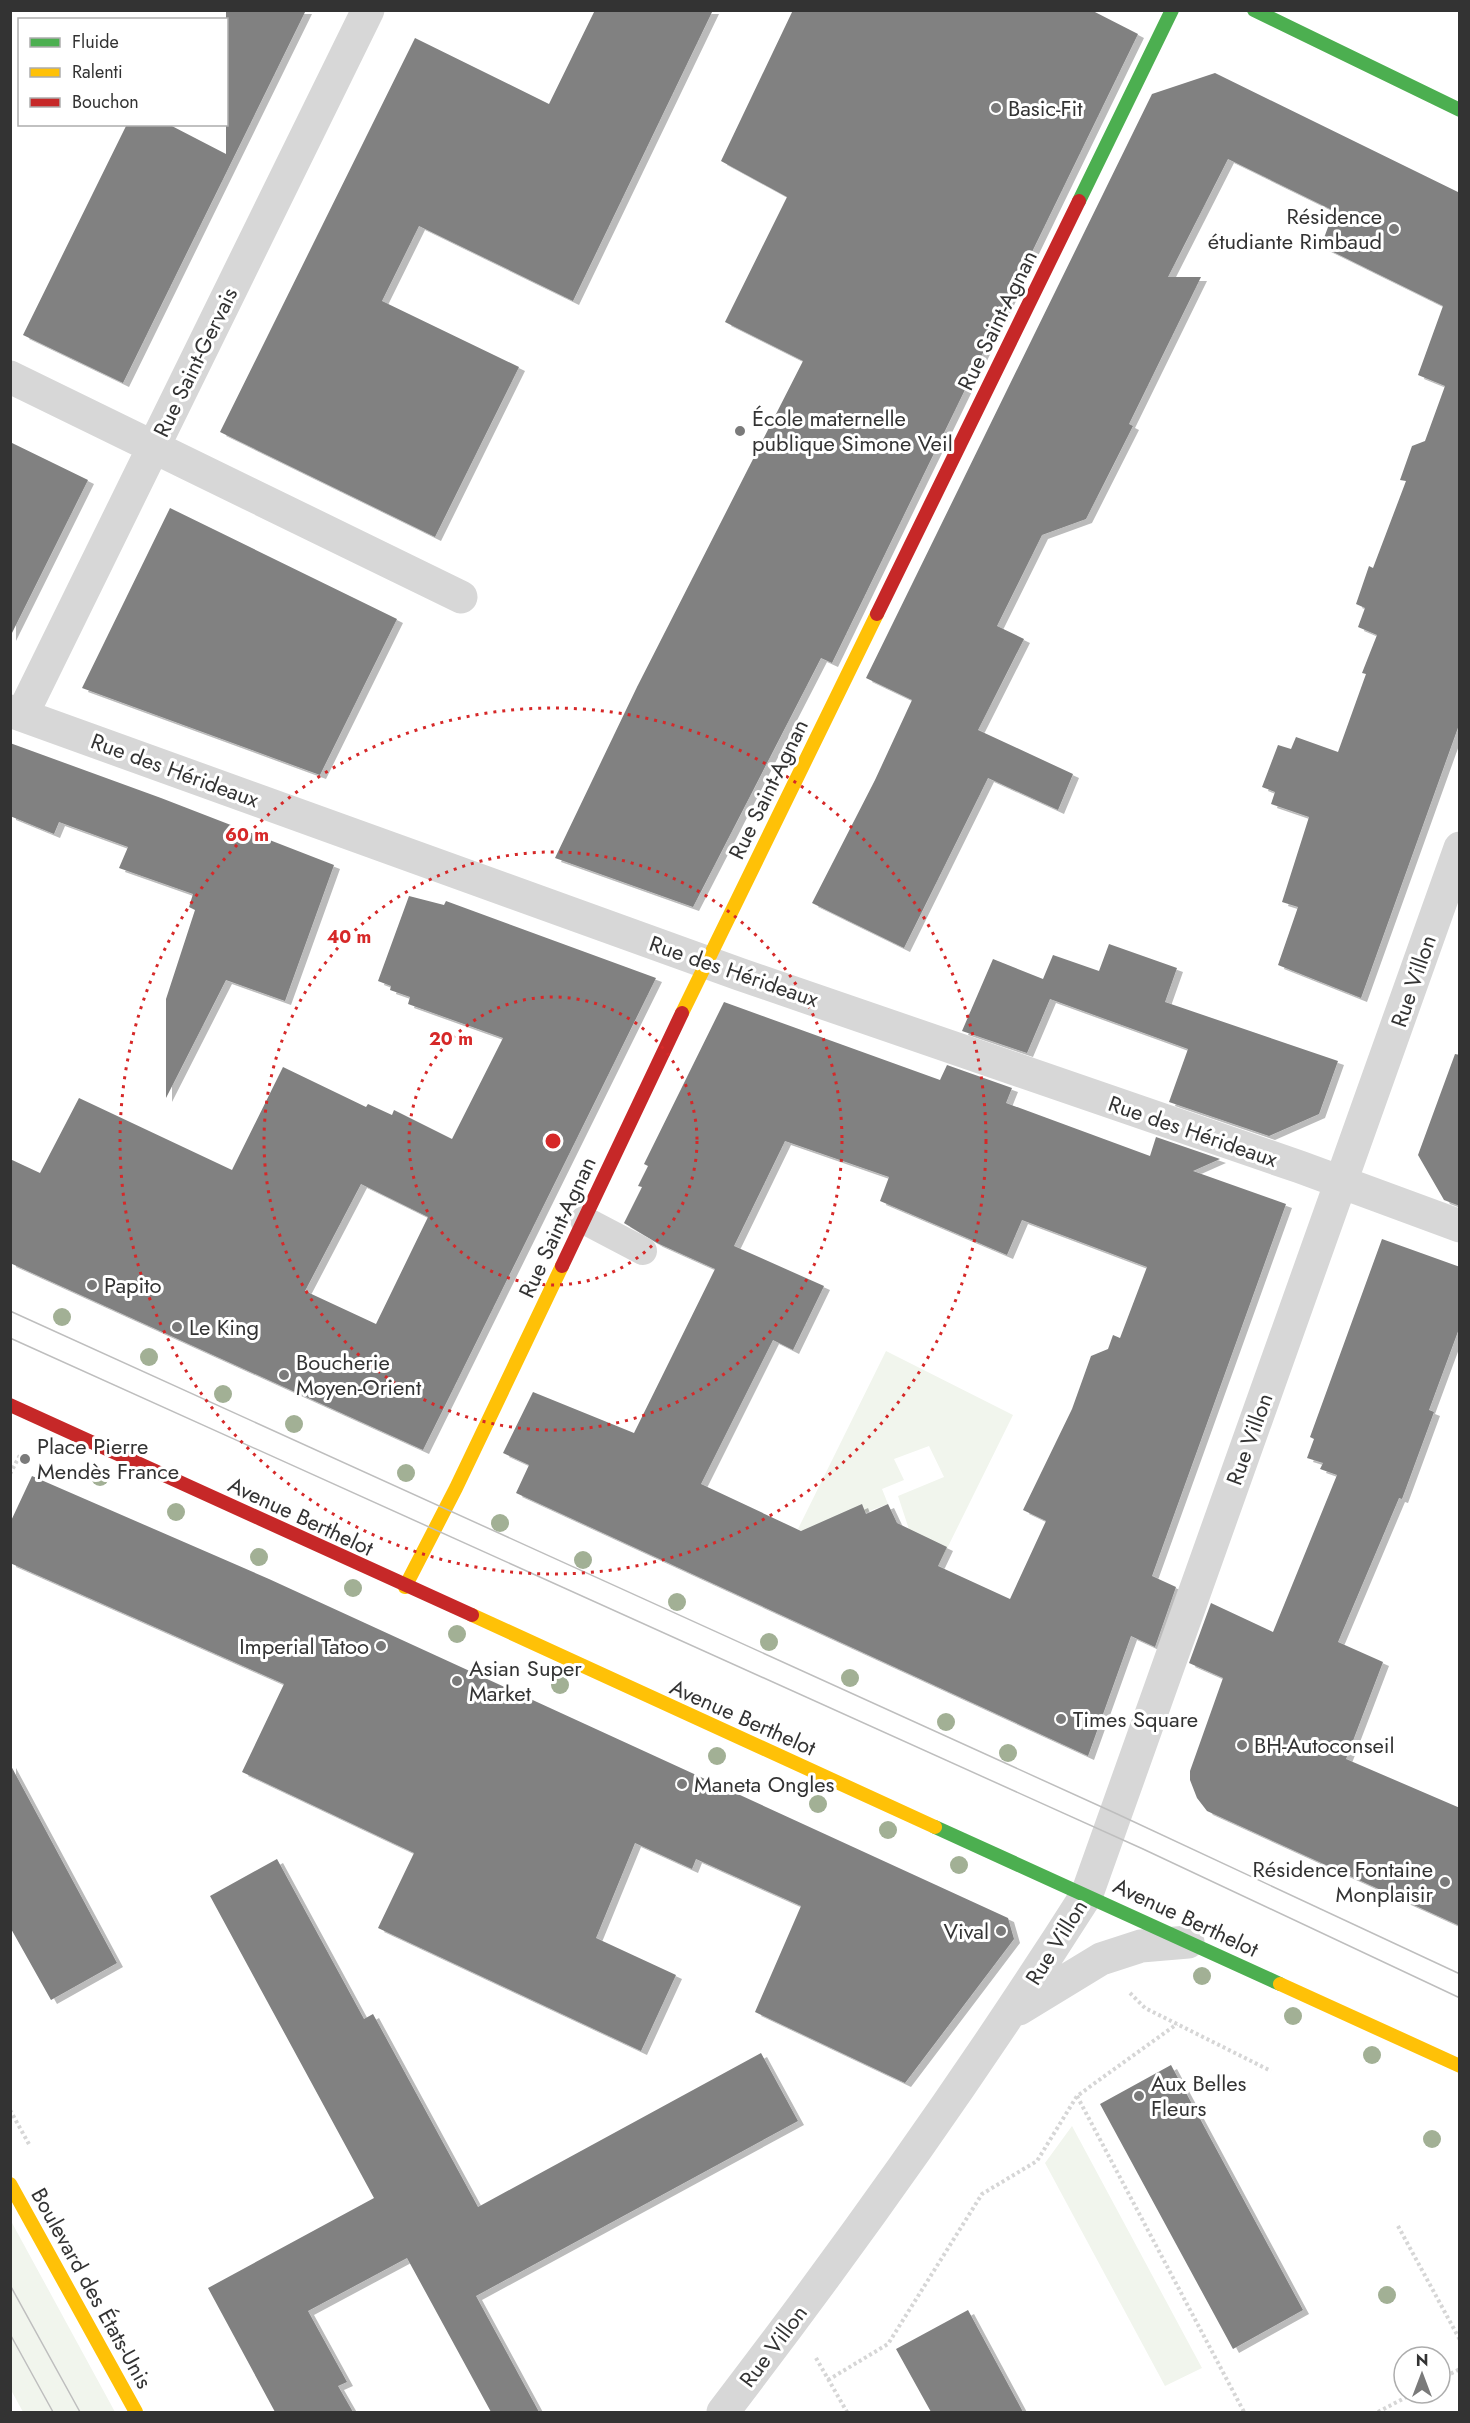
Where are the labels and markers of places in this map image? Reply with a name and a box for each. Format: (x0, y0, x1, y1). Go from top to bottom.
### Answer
place label: Basic-Fit (1008, 92, 1083, 124)
marker: Basic-Fit (989, 101, 1003, 115)
place label: Résidence étudiante Rimbaud (1208, 200, 1382, 257)
marker: Résidence étudiante Rimbaud (1387, 222, 1401, 236)
place label: École maternelle publique Simone Veil (752, 402, 953, 459)
marker: École maternelle publique Simone Veil (733, 424, 747, 438)
centre of rings (543, 1131, 563, 1151)
place label: Papito (104, 1269, 162, 1301)
marker: Papito (85, 1278, 99, 1292)
place label: Le King (189, 1311, 259, 1343)
marker: Le King (170, 1320, 184, 1334)
place label: Boucherie Moyen-Orient (296, 1346, 422, 1403)
marker: Boucherie Moyen-Orient (277, 1368, 291, 1382)
place label: Place Pierre Mendès France (37, 1430, 179, 1487)
marker: Place Pierre Mendès France (18, 1452, 32, 1466)
place label: Imperial Tatoo (239, 1630, 369, 1662)
marker: Imperial Tatoo (374, 1639, 388, 1653)
place label: Asian Super Market (469, 1652, 582, 1709)
marker: Asian Super Market (450, 1674, 464, 1688)
place label: Times Square (1073, 1703, 1198, 1735)
marker: Times Square (1054, 1712, 1068, 1726)
place label: BH-Autoconseil (1254, 1729, 1395, 1761)
marker: BH-Autoconseil (1235, 1738, 1249, 1752)
place label: Maneta Ongles (694, 1768, 835, 1800)
marker: Maneta Ongles (675, 1777, 689, 1791)
place label: Résidence Fontaine Monplaisir (1253, 1853, 1433, 1910)
marker: Résidence Fontaine Monplaisir (1438, 1875, 1452, 1889)
place label: Vival (943, 1915, 989, 1947)
marker: Vival (994, 1924, 1008, 1938)
place label: Aux Belles Fleurs (1151, 2067, 1247, 2124)
marker: Aux Belles Fleurs (1132, 2089, 1146, 2103)

